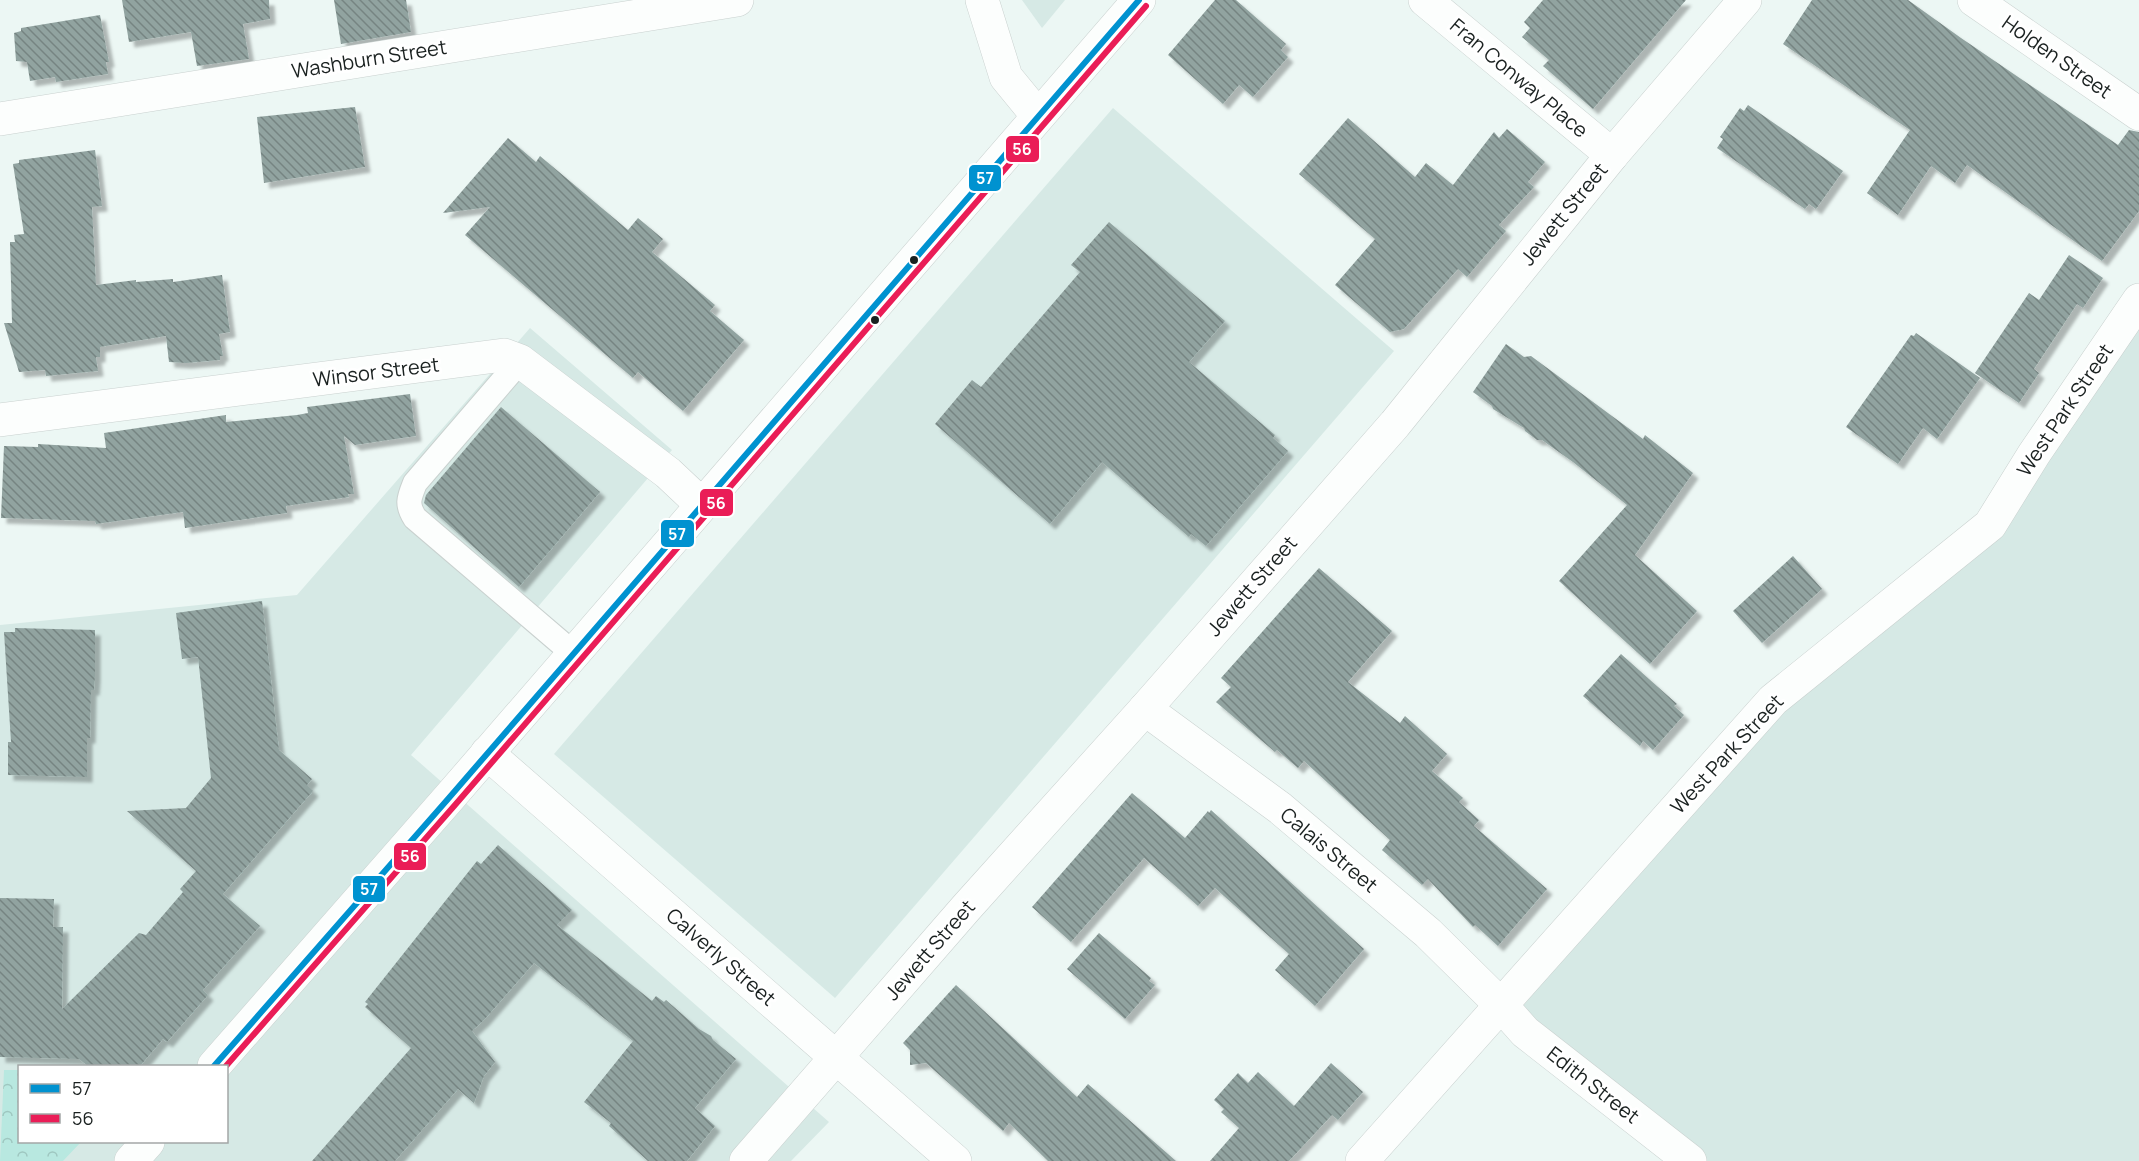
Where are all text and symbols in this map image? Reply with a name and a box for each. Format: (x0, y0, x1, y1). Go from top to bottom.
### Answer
street label: Holden Street (1997, 9, 2117, 104)
street label: Fran Conway Place (1445, 12, 1594, 143)
street label: Washburn Street (289, 33, 448, 84)
line badge: 56 (1005, 135, 1040, 163)
text: 56 (1012, 138, 1032, 160)
street label: Jewett Street (1514, 157, 1613, 271)
line badge: 57 (968, 164, 1002, 192)
text: 57 (976, 167, 994, 189)
unlabelled marker (908, 254, 920, 266)
unlabelled marker (869, 314, 881, 326)
street label: West Park Street (2010, 338, 2119, 481)
street label: Winsor Street (311, 350, 441, 393)
line badge: 56 (699, 488, 734, 517)
text: 56 (706, 492, 726, 514)
line badge: 57 (660, 519, 695, 548)
text: 57 (668, 523, 686, 545)
street label: Jewett Street (1201, 530, 1303, 642)
street label: West Park Street (1664, 688, 1789, 819)
street label: Calais Street (1275, 801, 1384, 898)
line badge: 56 (393, 842, 427, 871)
text: 56 (400, 845, 420, 867)
line badge: 57 (352, 875, 386, 903)
text: 57 (360, 878, 378, 900)
street label: Jewett Street (879, 894, 981, 1006)
street label: Calverly Street (661, 902, 782, 1012)
street label: Edith Street (1541, 1040, 1645, 1129)
legend (18, 1065, 228, 1143)
text: 57 (72, 1076, 91, 1100)
text: 56 (72, 1106, 94, 1130)

